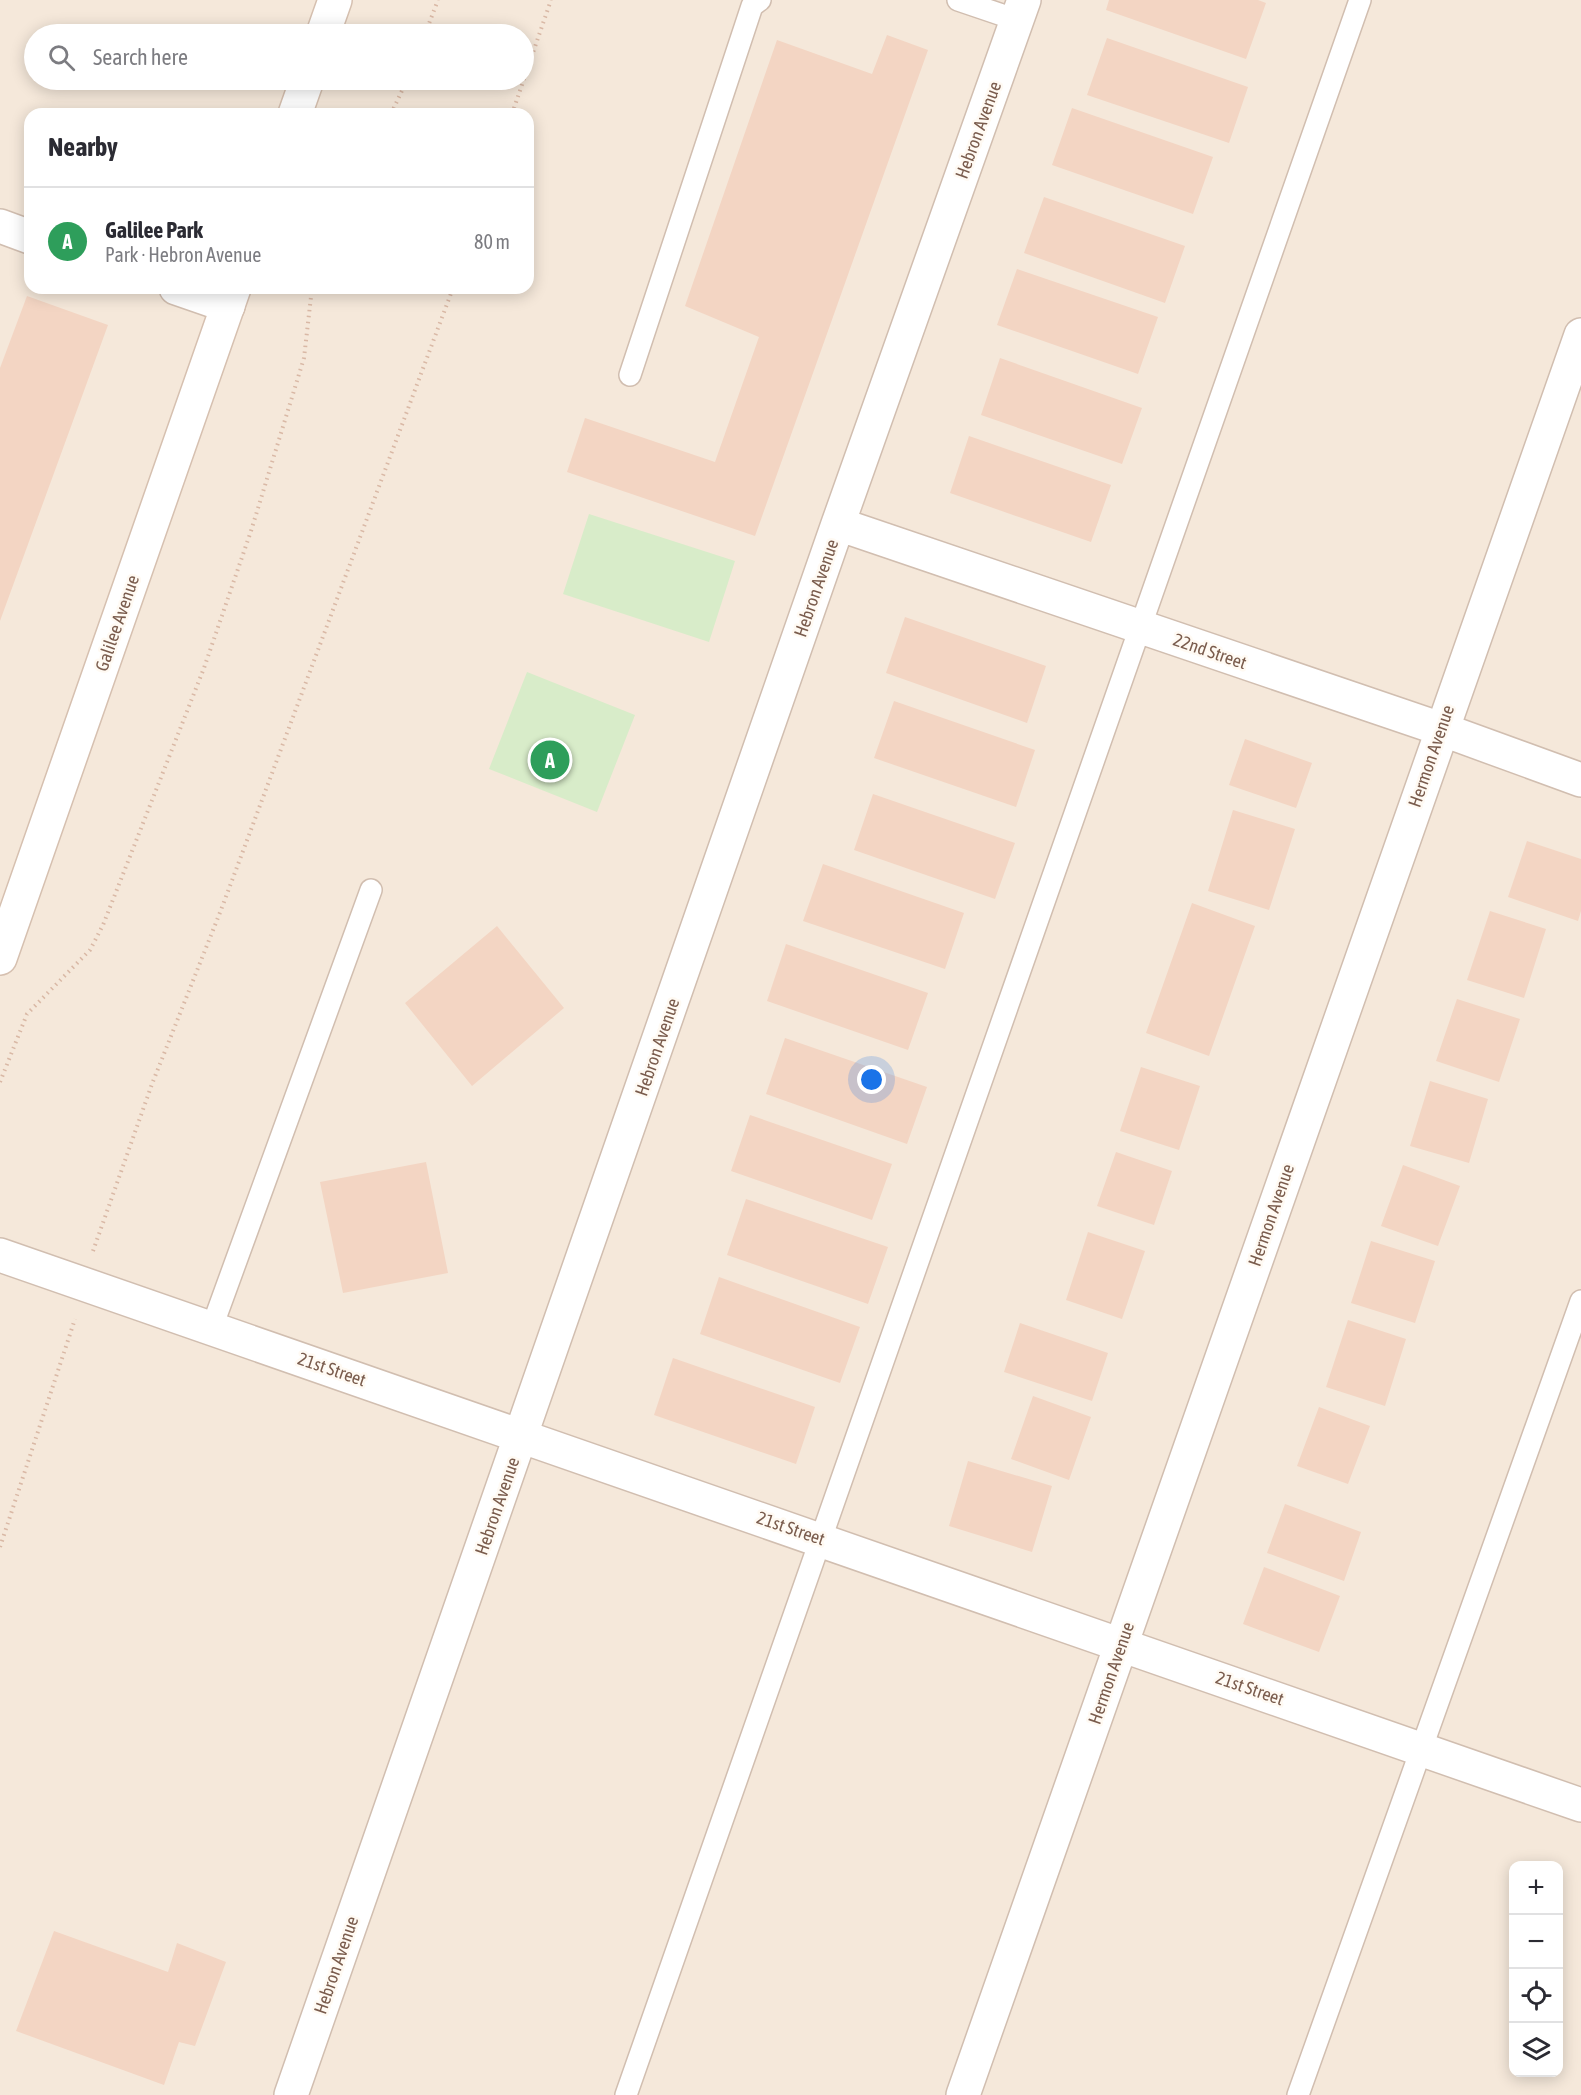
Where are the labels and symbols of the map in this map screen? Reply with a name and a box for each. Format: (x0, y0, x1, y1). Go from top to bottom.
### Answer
street label: Hebron Avenue (951, 79, 1005, 181)
street label: Hebron Avenue (789, 536, 843, 640)
street label: Galilee Avenue (91, 572, 143, 674)
street label: 22nd Street (1171, 629, 1249, 673)
street label: Hermon Avenue (1404, 702, 1458, 810)
pin: A (530, 738, 570, 783)
street label: Hebron Avenue (630, 995, 684, 1099)
your location (857, 1065, 886, 1094)
street label: Hermon Avenue (1244, 1161, 1298, 1269)
street label: 21st Street (295, 1348, 369, 1390)
street label: Hebron Avenue (470, 1454, 524, 1558)
street label: 21st Street (754, 1507, 828, 1549)
street label: Hermon Avenue (1084, 1619, 1138, 1727)
street label: 21st Street (1213, 1667, 1287, 1709)
street label: Hebron Avenue (309, 1913, 363, 2017)

